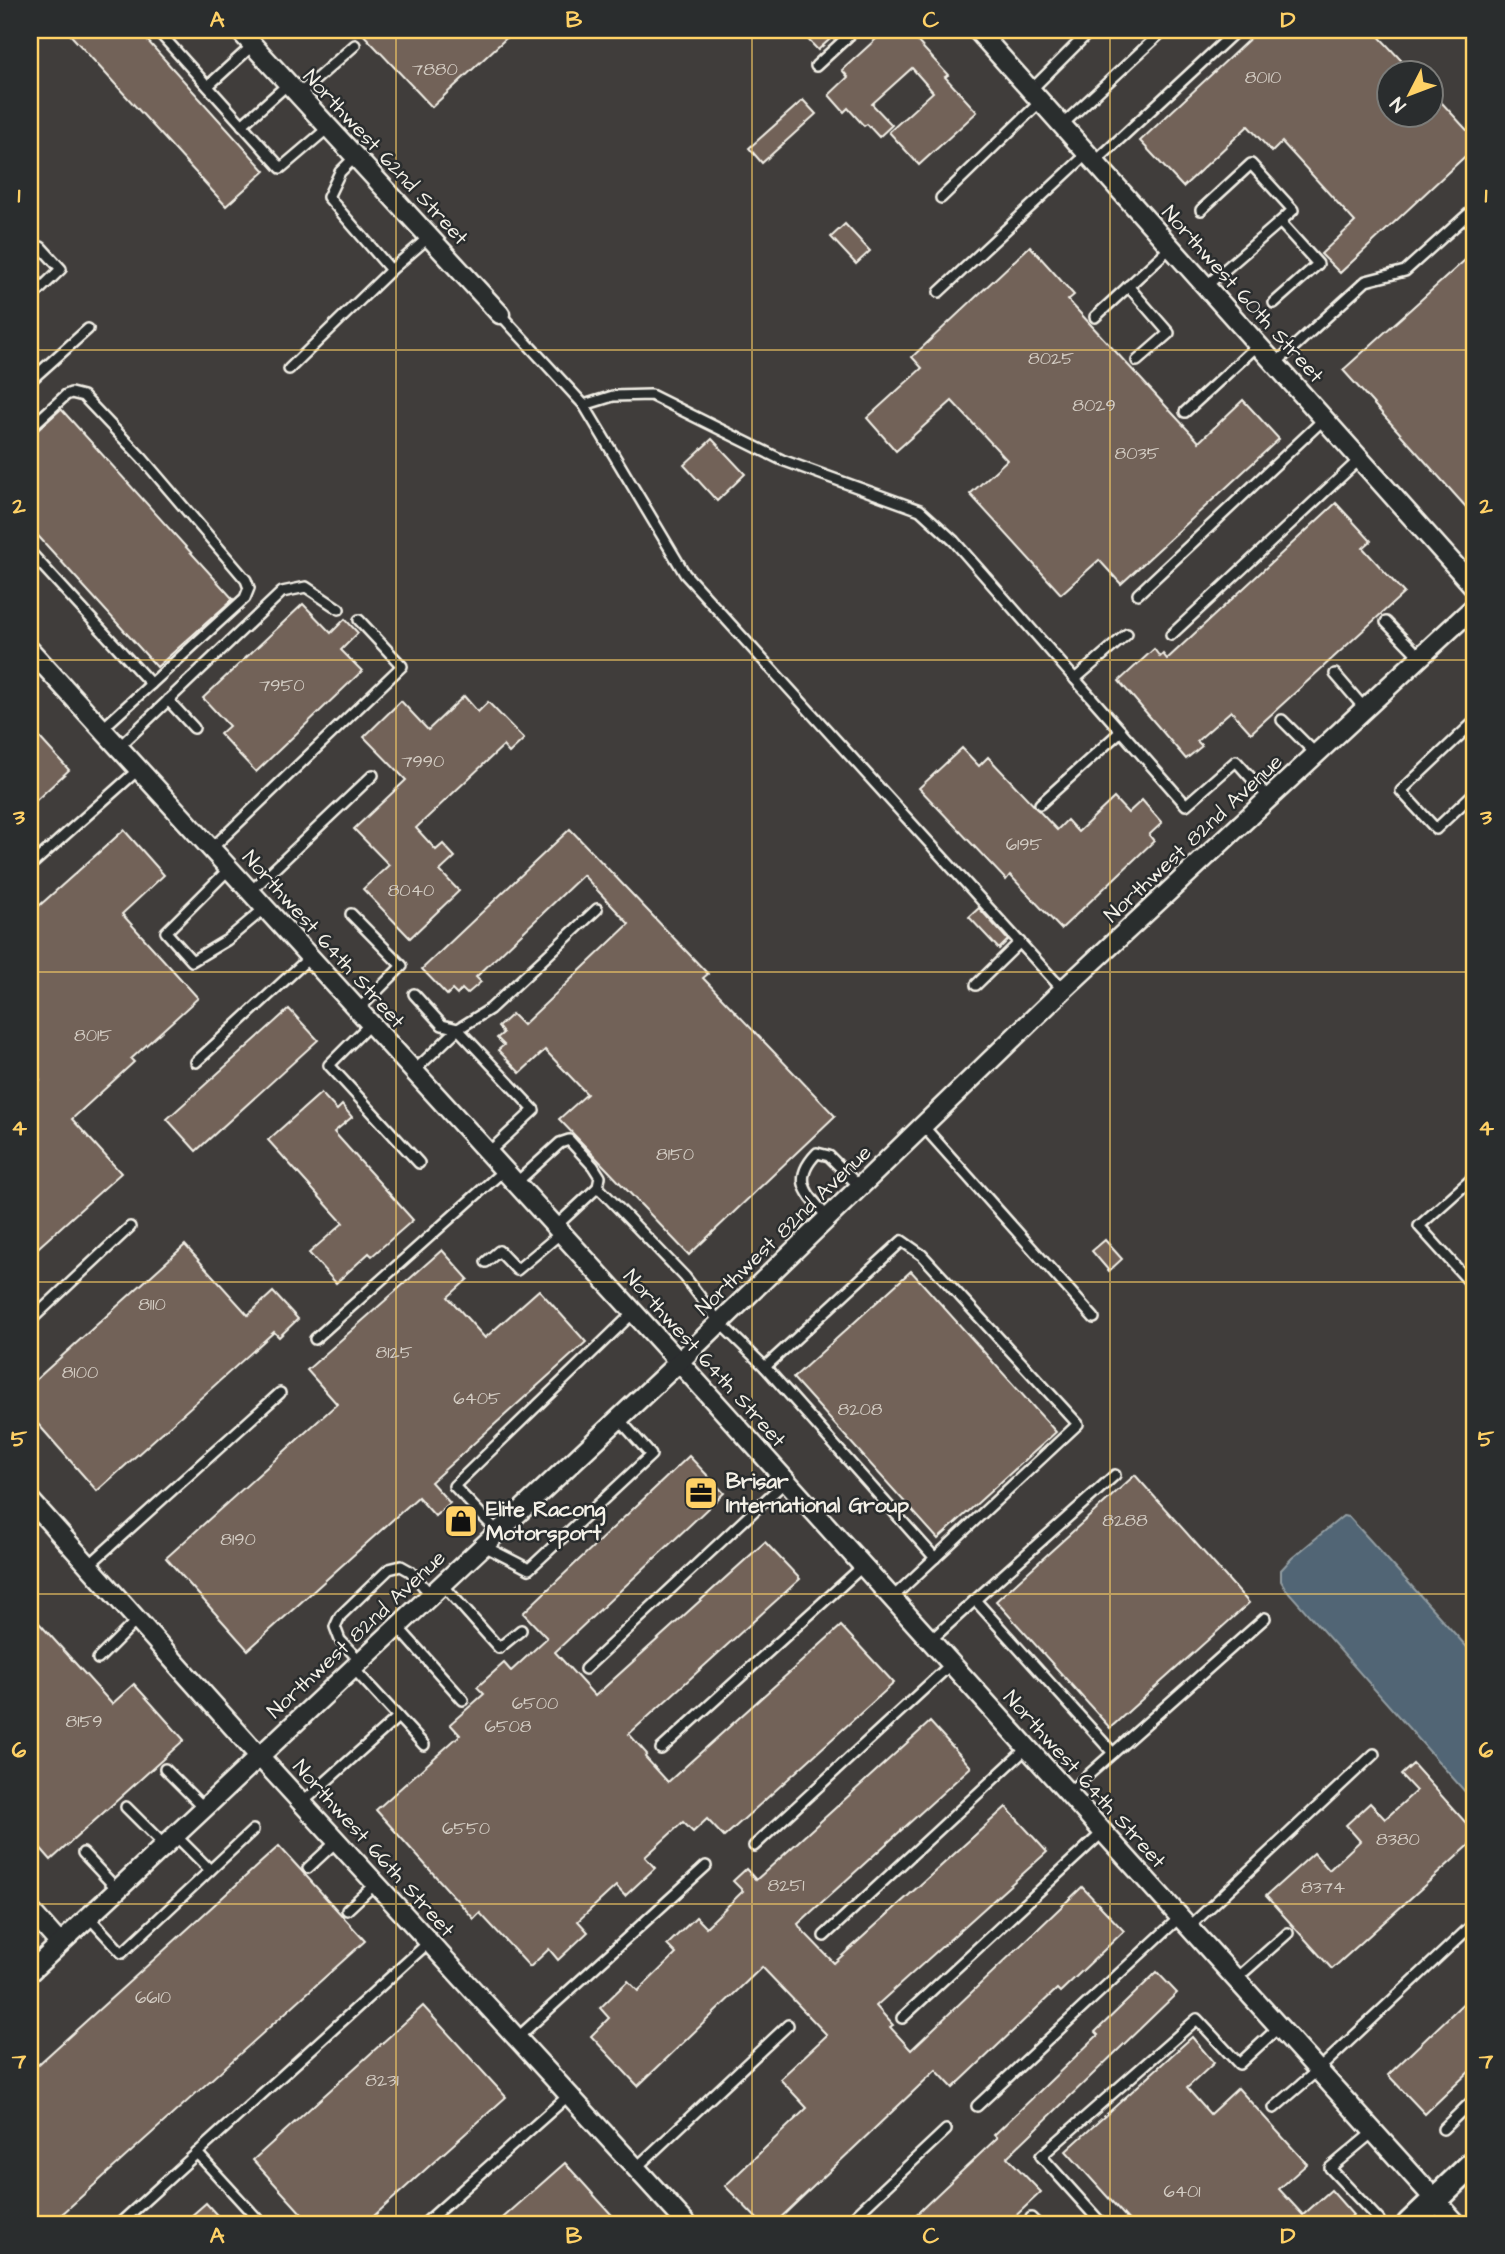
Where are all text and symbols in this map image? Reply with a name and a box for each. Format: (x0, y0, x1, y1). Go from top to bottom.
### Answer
text: A (210, 4, 225, 36)
text: B (566, 4, 583, 36)
text: C (923, 4, 940, 36)
text: D (1281, 4, 1296, 36)
house number: 7880 (412, 57, 458, 82)
north arrow (1376, 60, 1446, 130)
street label: Northwest 62nd Street (296, 63, 475, 252)
house number: 8010 (1245, 65, 1281, 90)
text: N (1384, 91, 1413, 118)
text: 1 (18, 179, 21, 211)
text: 1 (1485, 179, 1488, 211)
street label: Northwest 60th Street (1155, 199, 1331, 390)
house number: 8025 (1028, 346, 1074, 371)
house number: 8029 (1072, 393, 1116, 418)
house number: 8035 (1115, 441, 1160, 466)
text: 2 (11, 490, 26, 522)
text: 2 (1478, 490, 1493, 522)
house number: 7950 (259, 673, 305, 698)
street label: Northwest 82nd Avenue (1098, 748, 1289, 929)
house number: 7990 (402, 749, 444, 774)
text: 3 (12, 801, 25, 833)
text: 3 (1479, 801, 1492, 833)
house number: 6195 (1006, 832, 1043, 857)
street label: Northwest 64th Street (236, 844, 412, 1035)
house number: 8040 (388, 878, 434, 903)
house number: 8015 (74, 1023, 112, 1048)
text: 4 (11, 1112, 27, 1144)
text: 4 (1478, 1112, 1494, 1144)
street label: Northwest 82nd Avenue (689, 1138, 878, 1322)
house number: 8150 (656, 1142, 694, 1167)
street label: Northwest 64th Street (617, 1263, 793, 1454)
house number: 8110 (138, 1292, 166, 1317)
house number: 8125 (375, 1340, 413, 1365)
house number: 8100 (62, 1360, 98, 1385)
house number: 6405 (453, 1386, 501, 1411)
house number: 8208 (838, 1397, 883, 1422)
text: 5 (11, 1423, 28, 1455)
text: 5 (1478, 1423, 1495, 1455)
place label: Brisar International Group (726, 1467, 909, 1521)
office icon: Brisar International Group (682, 1474, 720, 1512)
place label: Elite Racong Motorsport (486, 1495, 605, 1549)
shop icon: Elite Racong Motorsport (442, 1502, 480, 1540)
house number: 8288 (1102, 1508, 1148, 1533)
house number: 8190 (220, 1527, 256, 1552)
street label: Northwest 82nd Avenue (261, 1544, 452, 1725)
street label: Northwest 64th Street (997, 1684, 1173, 1875)
house number: 6500 (512, 1691, 558, 1716)
house number: 8159 (66, 1709, 102, 1734)
house number: 6508 (484, 1714, 532, 1739)
text: 6 (12, 1734, 27, 1766)
text: 6 (1479, 1734, 1494, 1766)
street label: Northwest 66th Street (286, 1753, 462, 1944)
house number: 6550 (442, 1816, 490, 1841)
house number: 8380 (1376, 1827, 1420, 1852)
house number: 8251 (767, 1873, 805, 1898)
house number: 8374 (1301, 1875, 1345, 1900)
house number: 6610 (135, 1985, 171, 2010)
text: 7 (11, 2045, 27, 2077)
text: 7 (1478, 2045, 1494, 2077)
house number: 8231 (365, 2068, 399, 2093)
house number: 6401 (1163, 2179, 1201, 2204)
text: A (210, 2220, 225, 2252)
text: B (566, 2220, 583, 2252)
text: C (923, 2220, 940, 2252)
text: D (1281, 2220, 1296, 2252)

